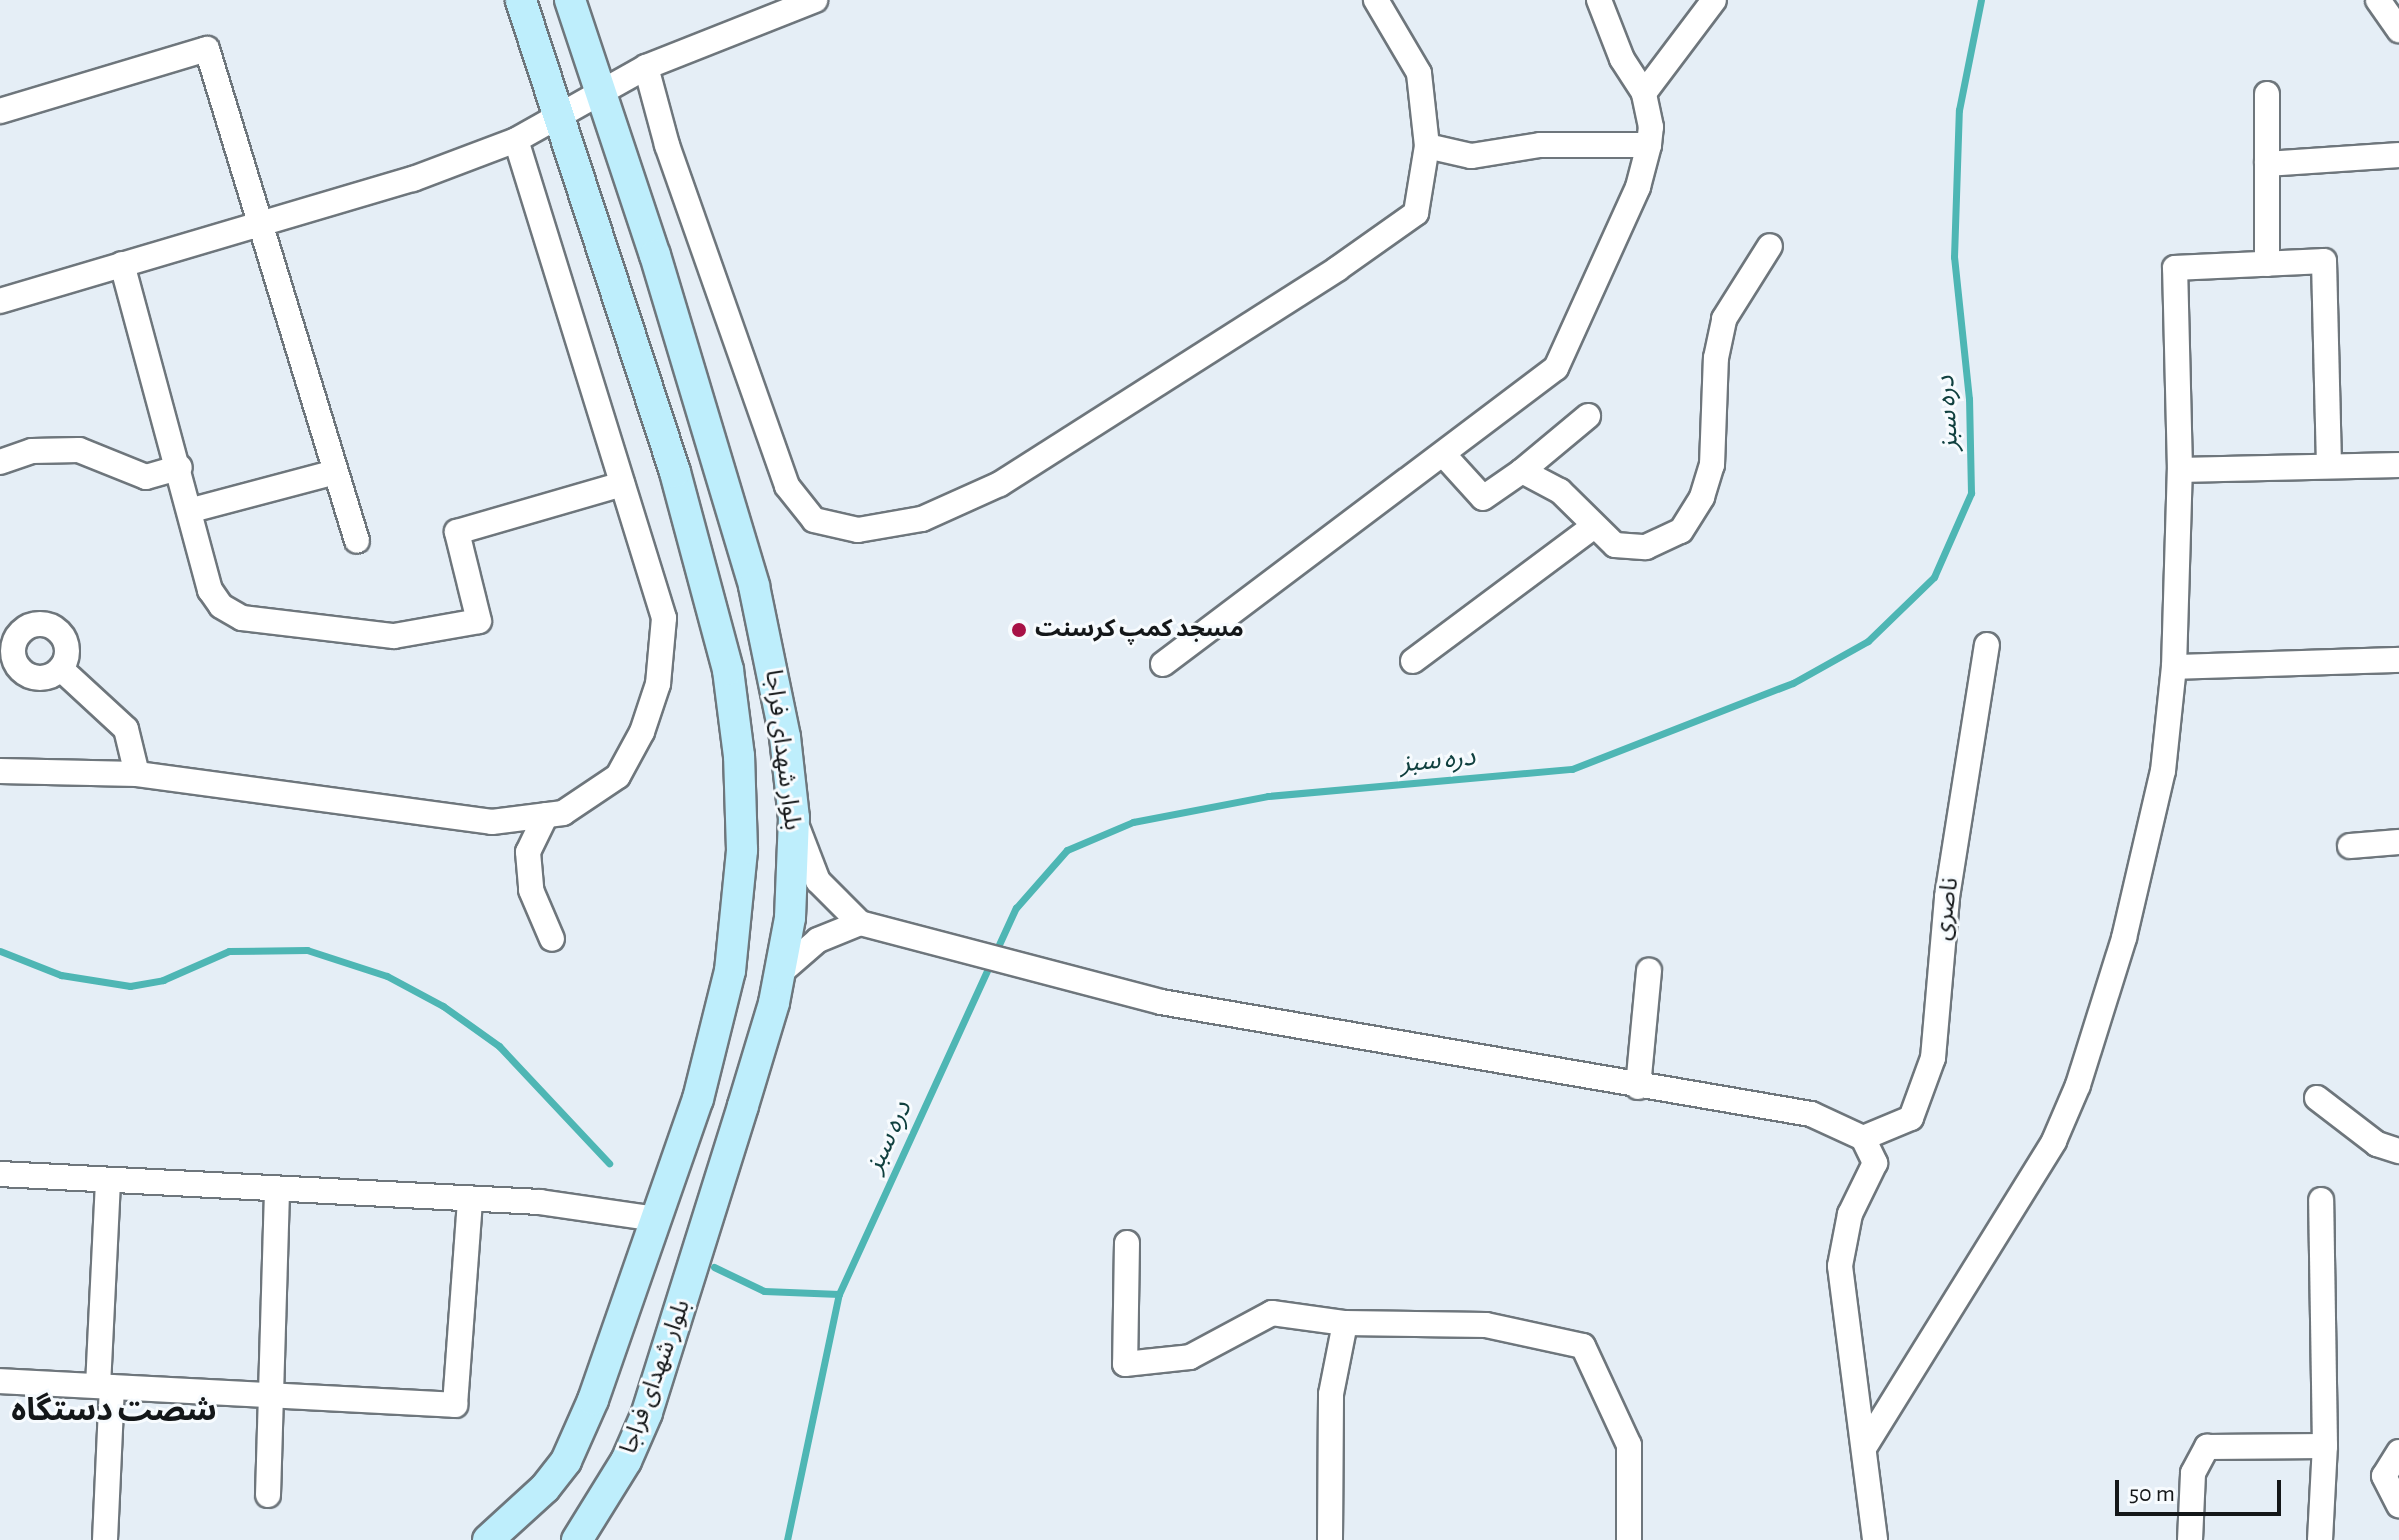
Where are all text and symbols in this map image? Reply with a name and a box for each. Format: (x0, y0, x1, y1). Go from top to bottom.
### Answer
water label: دره سبز (1930, 375, 1966, 451)
place label: مسجد کمپ کرسنت (1035, 616, 1244, 644)
marker: مسجد کمپ کرسنت (1010, 621, 1028, 639)
street label: بلوار شهدای فراجا (758, 668, 806, 832)
water label: دره سبز (1399, 742, 1477, 780)
street label: ناصری (1928, 876, 1966, 942)
water label: دره سبز (859, 1096, 919, 1178)
street label: بلوار شهدای فراجا (615, 1296, 697, 1458)
district label: شصت دستگاه (11, 1391, 217, 1429)
scale bar (2119, 1464, 2285, 1514)
text: 50 m (2129, 1482, 2175, 1506)

